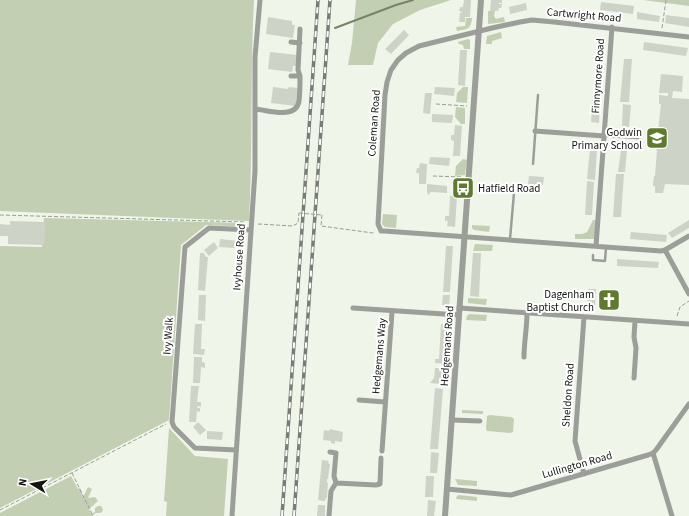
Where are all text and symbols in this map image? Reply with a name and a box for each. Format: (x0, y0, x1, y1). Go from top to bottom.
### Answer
street label: Cartwright Road (546, 4, 622, 26)
street label: Finnymore Road (588, 38, 608, 114)
street label: Coleman Road (364, 89, 384, 157)
place label: Godwin Primary School (572, 125, 642, 153)
school or university icon: Godwin Primary School (644, 125, 670, 151)
bus stop icon: Hatfield Road (450, 175, 476, 201)
place label: Hatfield Road (478, 181, 540, 196)
street label: Ivyhouse Road (229, 223, 249, 291)
place label: Dagenham Baptist Church (526, 287, 594, 315)
church icon: Dagenham Baptist Church (596, 287, 622, 313)
street label: Hedgemans Road (437, 305, 457, 387)
street label: Ivy Walk (159, 316, 177, 355)
street label: Hedgemans Way (368, 317, 390, 395)
street label: Sheldon Road (558, 363, 578, 427)
street label: Lullington Road (540, 448, 614, 482)
north arrow (12, 464, 52, 504)
text: N (15, 477, 31, 487)

